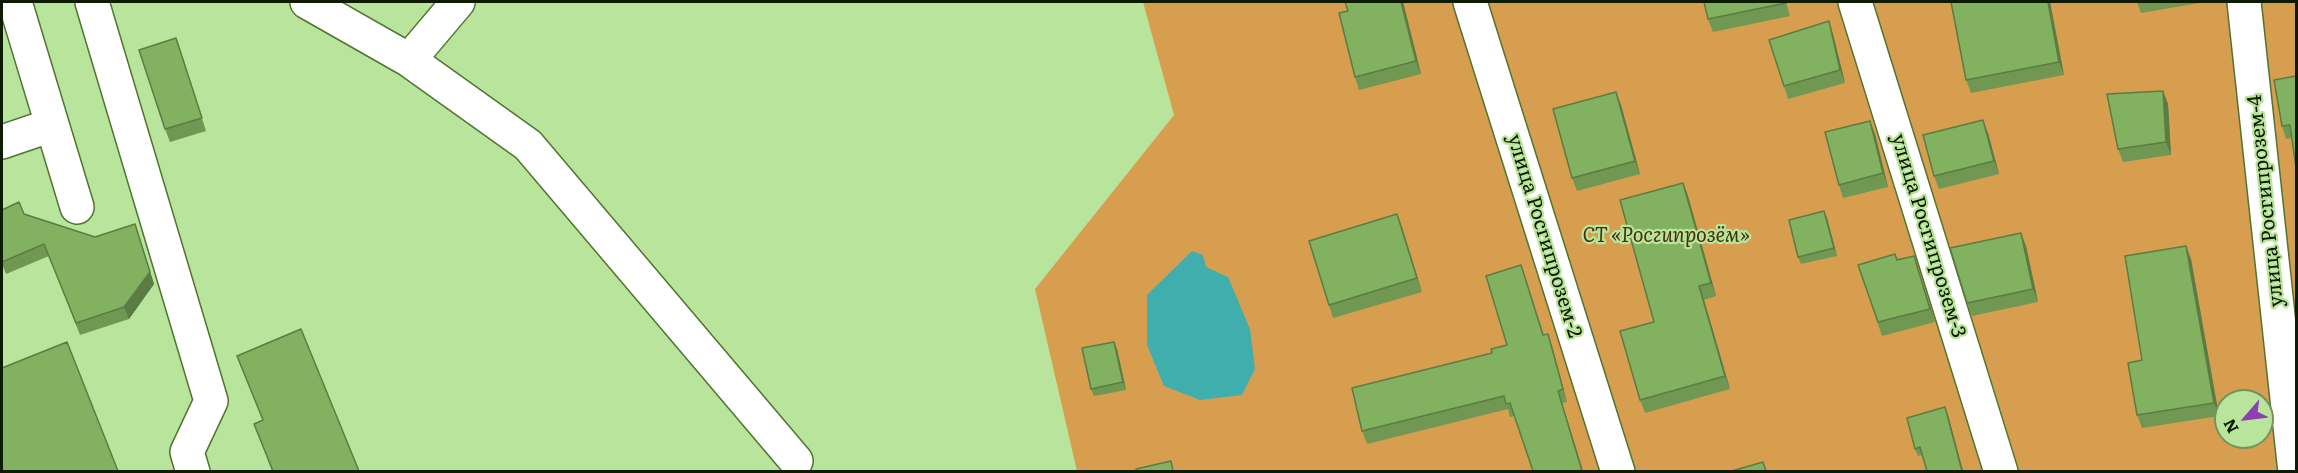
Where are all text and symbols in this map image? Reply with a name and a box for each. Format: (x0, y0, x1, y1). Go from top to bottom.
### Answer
street label: улица Росгипрозем-4 (2243, 94, 2289, 308)
street label: улица Росгипрозем-2 (1502, 131, 1586, 341)
street label: улица Росгипрозем-3 (1886, 131, 1970, 341)
park label: СТ «Росгипрозём» (1582, 224, 1750, 248)
north arrow (2214, 389, 2274, 449)
text: N (2216, 415, 2244, 438)

